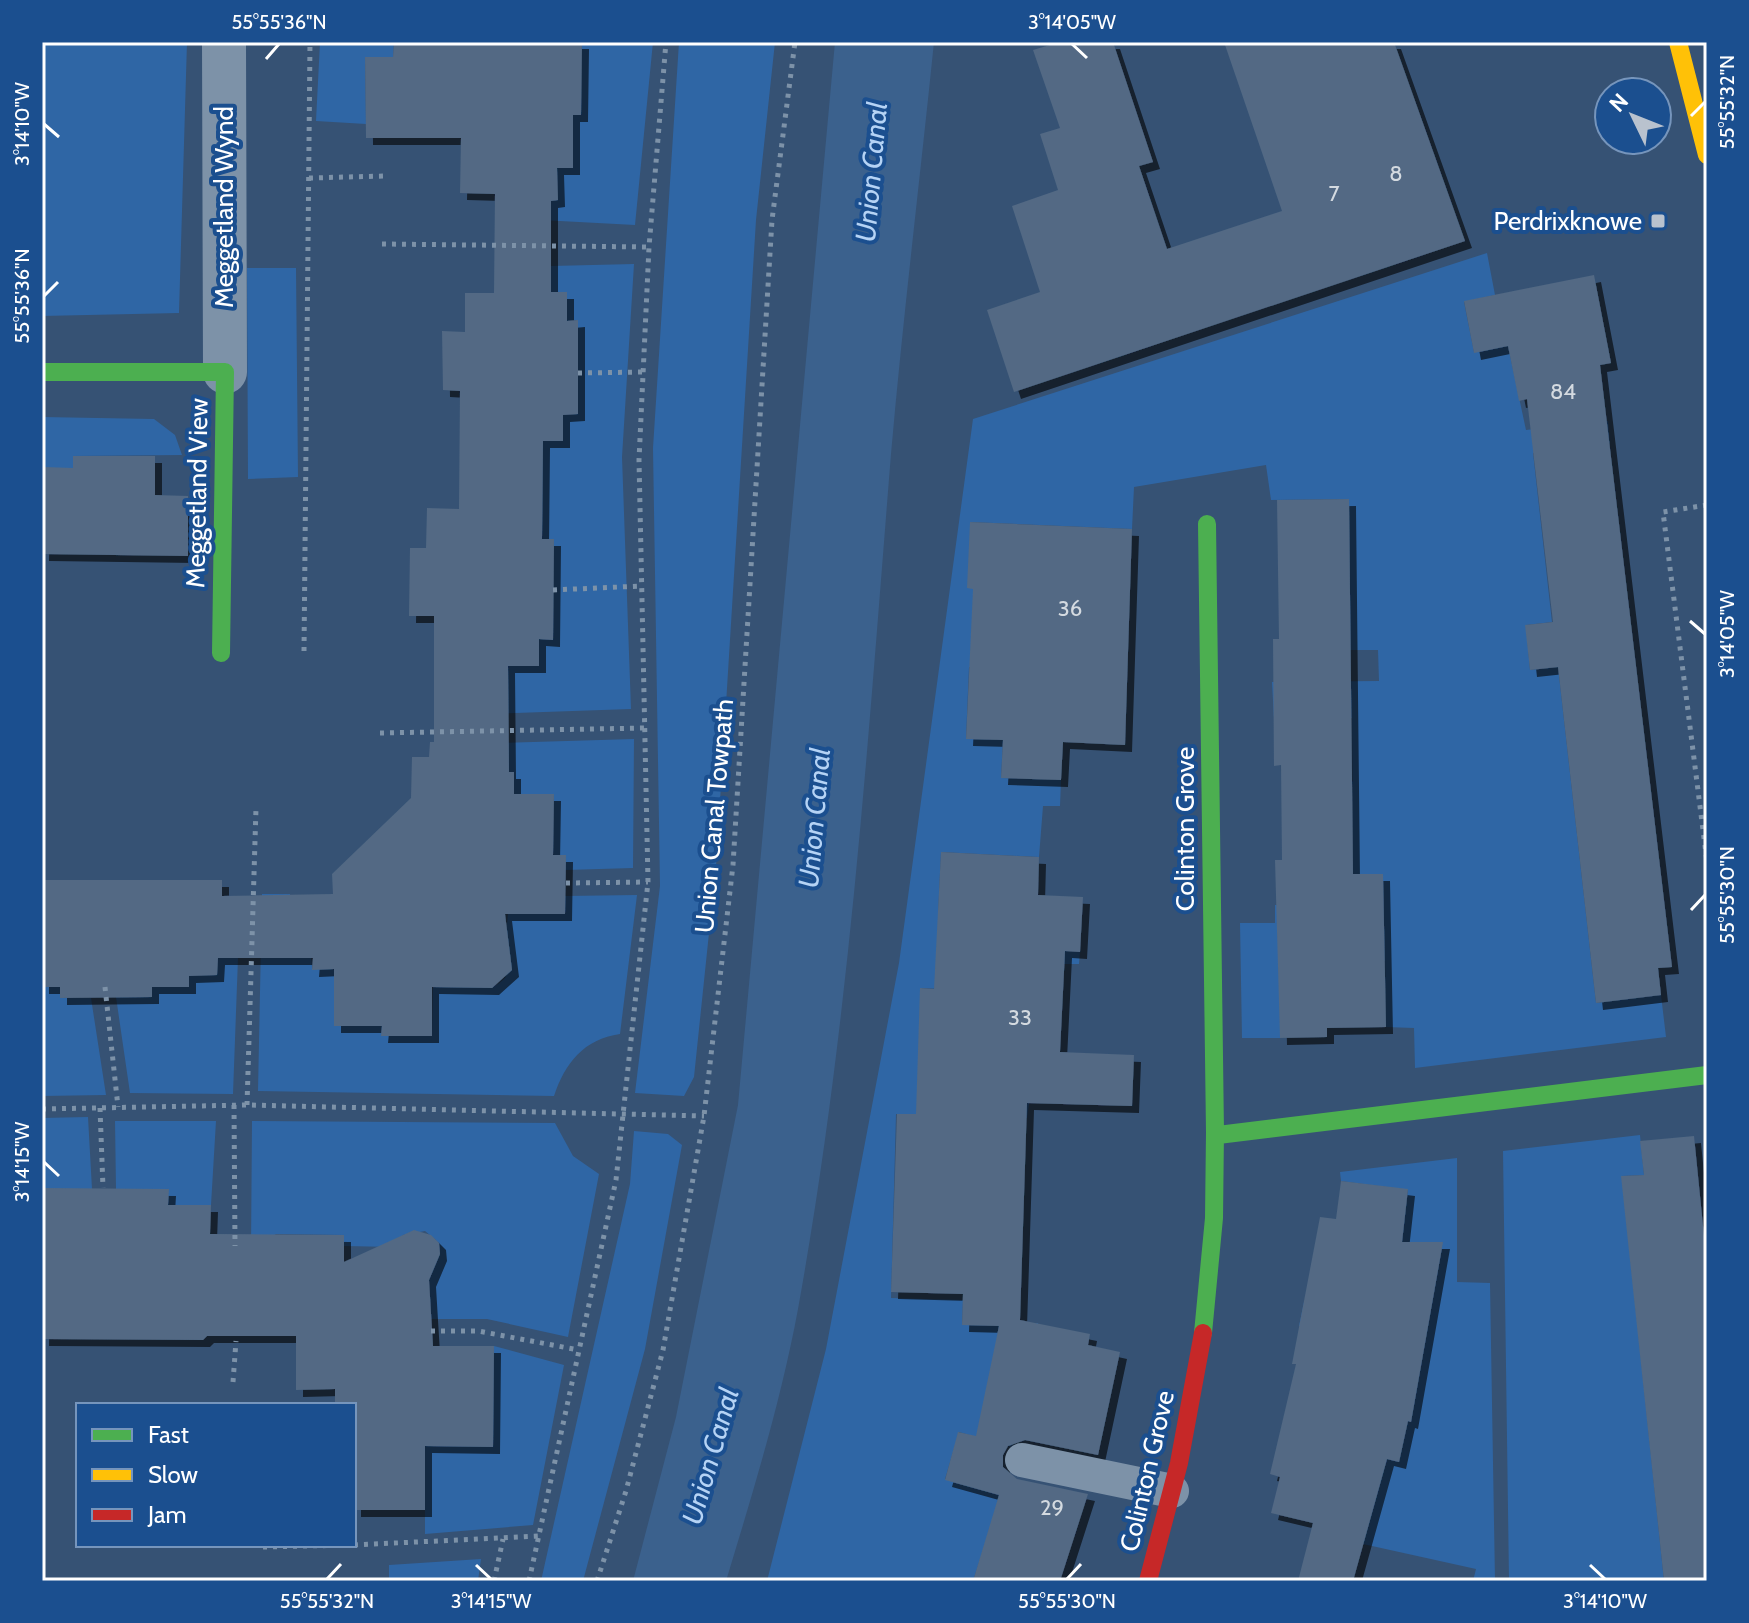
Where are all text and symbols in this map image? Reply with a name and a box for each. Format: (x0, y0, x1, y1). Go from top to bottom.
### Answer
text: 55°55'36"N (231, 10, 327, 34)
text: 3°14'05"W (1028, 10, 1116, 34)
text: 55°55'32"N (1715, 55, 1739, 149)
north arrow (1593, 76, 1673, 156)
text: 3°14'10"W (10, 82, 34, 166)
text: N (1604, 88, 1634, 118)
water label: Union Canal (848, 100, 894, 243)
street label: Meggetland Wynd (208, 106, 240, 308)
house number: 8 (1389, 160, 1403, 187)
house number: 7 (1328, 180, 1340, 207)
place label: Perdrixknowe (1493, 205, 1642, 237)
marker: Perdrixknowe (1649, 212, 1667, 230)
text: 55°55'36"N (10, 248, 34, 344)
house number: 84 (1550, 378, 1576, 405)
street label: Meggetland View (179, 397, 215, 588)
text: 3°14'05"W (1715, 590, 1739, 678)
house number: 36 (1058, 595, 1082, 622)
street label: Union Canal Towpath (688, 698, 740, 934)
water label: Union Canal (791, 746, 837, 889)
street label: Colinton Grove (1169, 747, 1201, 911)
text: 55°55'30"N (1715, 846, 1739, 944)
house number: 33 (1008, 1004, 1032, 1031)
text: 3°14'15"W (10, 1122, 34, 1202)
water label: Union Canal (674, 1384, 746, 1528)
street label: Colinton Grove (1113, 1387, 1181, 1555)
legend (76, 1403, 356, 1547)
text: Fast (148, 1420, 189, 1449)
text: Slow (148, 1460, 198, 1489)
house number: 29 (1040, 1494, 1064, 1521)
text: Jam (147, 1500, 186, 1529)
text: 55°55'32"N (280, 1589, 374, 1613)
text: 3°14'15"W (451, 1589, 531, 1613)
text: 55°55'30"N (1018, 1589, 1116, 1613)
text: 3°14'10"W (1563, 1589, 1647, 1613)

